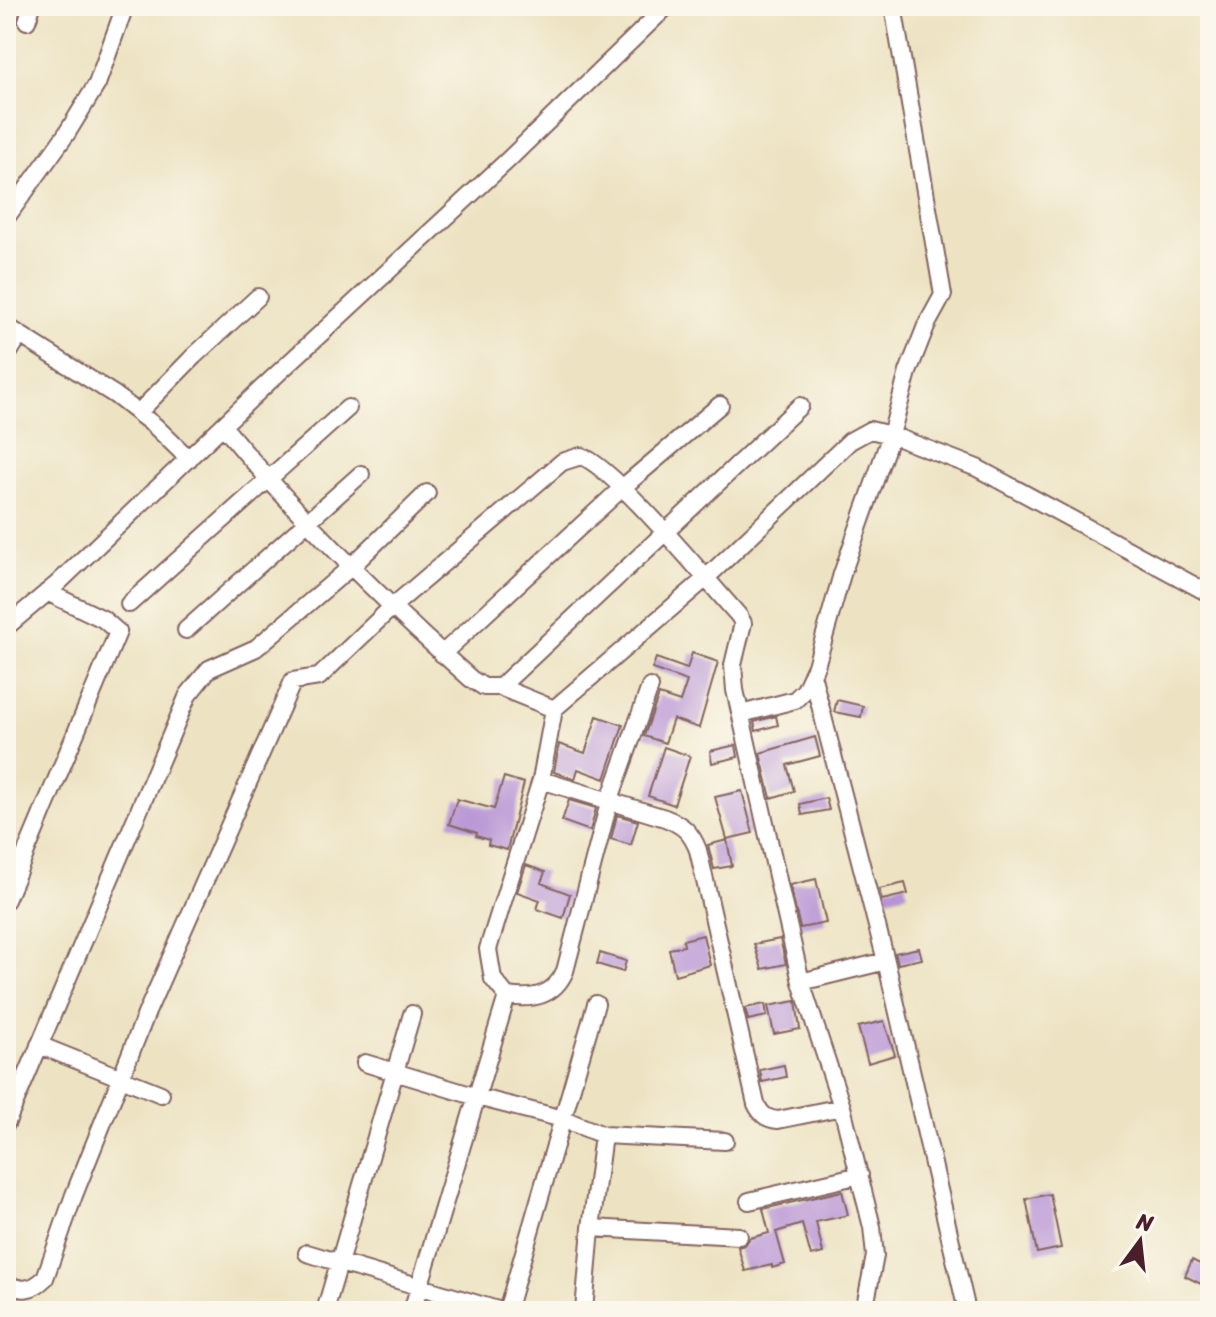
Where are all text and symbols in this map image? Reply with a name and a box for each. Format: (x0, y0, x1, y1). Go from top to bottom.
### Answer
north arrow (1100, 1201, 1180, 1281)
text: N (1132, 1201, 1158, 1243)

